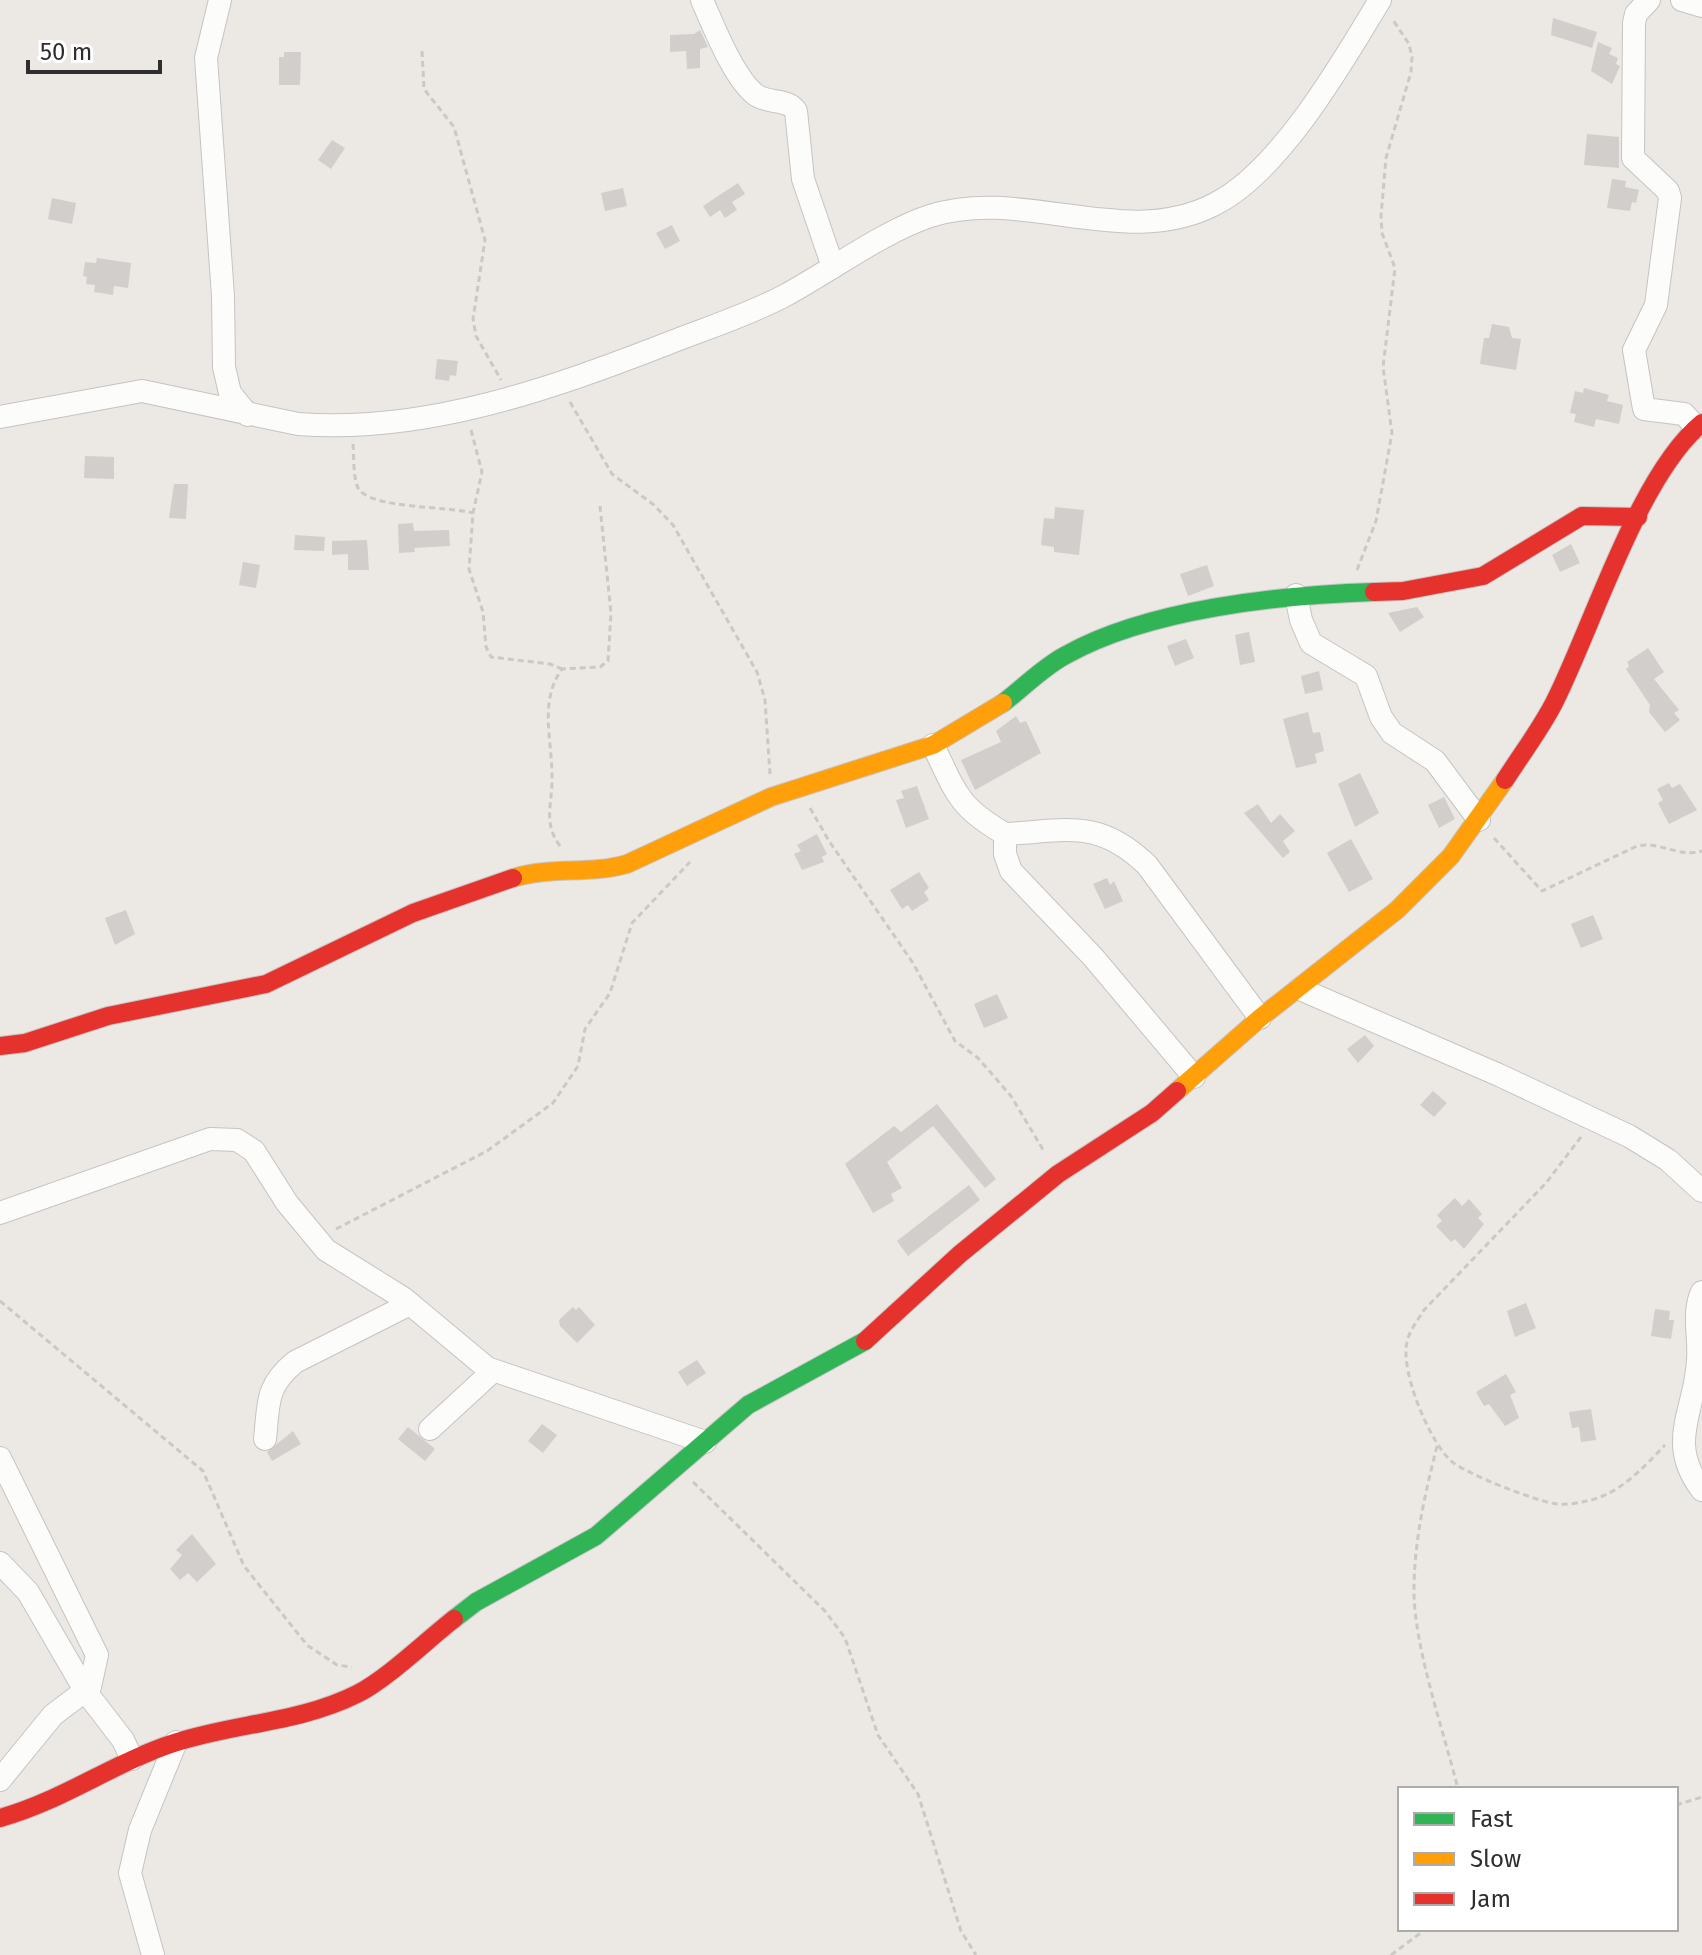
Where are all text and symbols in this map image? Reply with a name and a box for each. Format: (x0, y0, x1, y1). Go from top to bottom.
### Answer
scale bar (28, 24, 160, 74)
text: 50 m (40, 38, 92, 66)
legend (1398, 1787, 1678, 1931)
text: Fast (1470, 1805, 1513, 1833)
text: Slow (1470, 1845, 1521, 1873)
text: Jam (1470, 1885, 1511, 1913)

